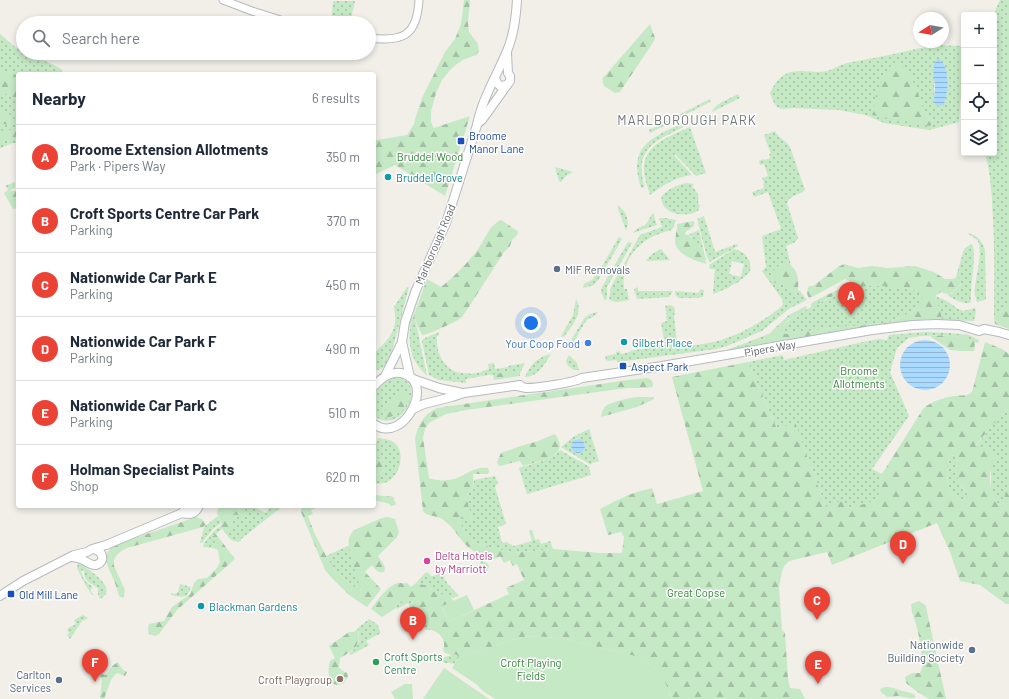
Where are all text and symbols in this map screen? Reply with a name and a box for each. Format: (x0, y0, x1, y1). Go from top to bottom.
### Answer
north arrow (913, 12, 949, 48)
map controls (961, 12, 997, 156)
button: + (961, 12, 997, 48)
search box (16, 16, 376, 60)
icon: search (30, 27, 52, 49)
text: Search here (62, 29, 140, 47)
button: − (961, 48, 997, 84)
button: locate (961, 84, 997, 120)
text: Nearby (32, 88, 86, 108)
text: 6 results (312, 90, 360, 106)
district label: MARLBOROUGH PARK (617, 112, 757, 128)
button: layers (961, 120, 997, 156)
place label: Broome Manor Lane (469, 129, 524, 155)
marker: Broome Manor Lane (456, 136, 466, 146)
text: Broome Extension Allotments (70, 140, 268, 158)
text: A (41, 149, 49, 165)
text: 350 m (326, 149, 360, 165)
park label: Bruddel Wood (397, 150, 463, 163)
text: Park · Pipers Way (70, 158, 165, 174)
place label: Bruddel Grove (396, 171, 463, 184)
marker: Bruddel Grove (383, 172, 393, 182)
street label: Marlborough Road (412, 202, 458, 286)
text: Croft Sports Centre Car Park (70, 204, 259, 222)
text: B (41, 213, 49, 229)
text: 370 m (326, 213, 360, 229)
text: Parking (70, 222, 113, 238)
place label: MIF Removals (565, 263, 630, 276)
marker: MIF Removals (552, 264, 562, 274)
text: Nationwide Car Park E (70, 268, 217, 286)
text: C (41, 277, 49, 293)
text: 450 m (325, 277, 360, 293)
pin: A (838, 282, 864, 315)
text: Parking (70, 286, 113, 302)
your location (521, 313, 541, 333)
text: Nationwide Car Park F (70, 332, 216, 350)
place label: Gilbert Place (632, 336, 693, 349)
place label: Your Coop Food (506, 337, 580, 350)
marker: Gilbert Place (619, 337, 629, 347)
street label: Pipers Way (743, 337, 797, 359)
marker: Your Coop Food (583, 338, 593, 348)
text: D (41, 341, 49, 357)
text: 490 m (325, 341, 360, 357)
text: Parking (70, 350, 113, 366)
place label: Aspect Park (631, 360, 689, 373)
marker: Aspect Park (618, 361, 628, 371)
park label: Broome Allotments (833, 364, 885, 390)
text: Nationwide Car Park C (70, 396, 217, 414)
text: E (41, 405, 49, 421)
text: 510 m (328, 405, 360, 421)
text: Parking (70, 414, 113, 430)
text: Holman Specialist Paints (70, 460, 234, 478)
text: F (41, 469, 49, 485)
text: 620 m (326, 469, 360, 485)
text: Shop (70, 478, 99, 494)
pin: D (890, 531, 916, 564)
place label: Delta Hotels by Marriott (435, 549, 493, 575)
marker: Delta Hotels by Marriott (422, 556, 432, 566)
park label: Great Copse (667, 586, 725, 599)
pin: C (804, 587, 830, 620)
place label: Old Mill Lane (19, 588, 78, 601)
marker: Old Mill Lane (6, 589, 16, 599)
place label: Blackman Gardens (209, 600, 297, 613)
marker: Blackman Gardens (196, 601, 206, 611)
pin: B (400, 607, 426, 640)
place label: Nationwide Building Society (887, 638, 964, 664)
marker: Nationwide Building Society (967, 645, 977, 655)
pin: F (82, 649, 108, 682)
place label: Croft Sports Centre (384, 650, 443, 676)
pin: E (805, 651, 831, 684)
park label: Croft Playing Fields (501, 656, 562, 682)
marker: Croft Sports Centre (371, 657, 381, 667)
place label: Carlton Services (10, 668, 51, 694)
place label: Croft Playgroup (258, 673, 332, 686)
marker: Croft Playgroup (335, 674, 345, 684)
marker: Carlton Services (54, 675, 64, 685)

